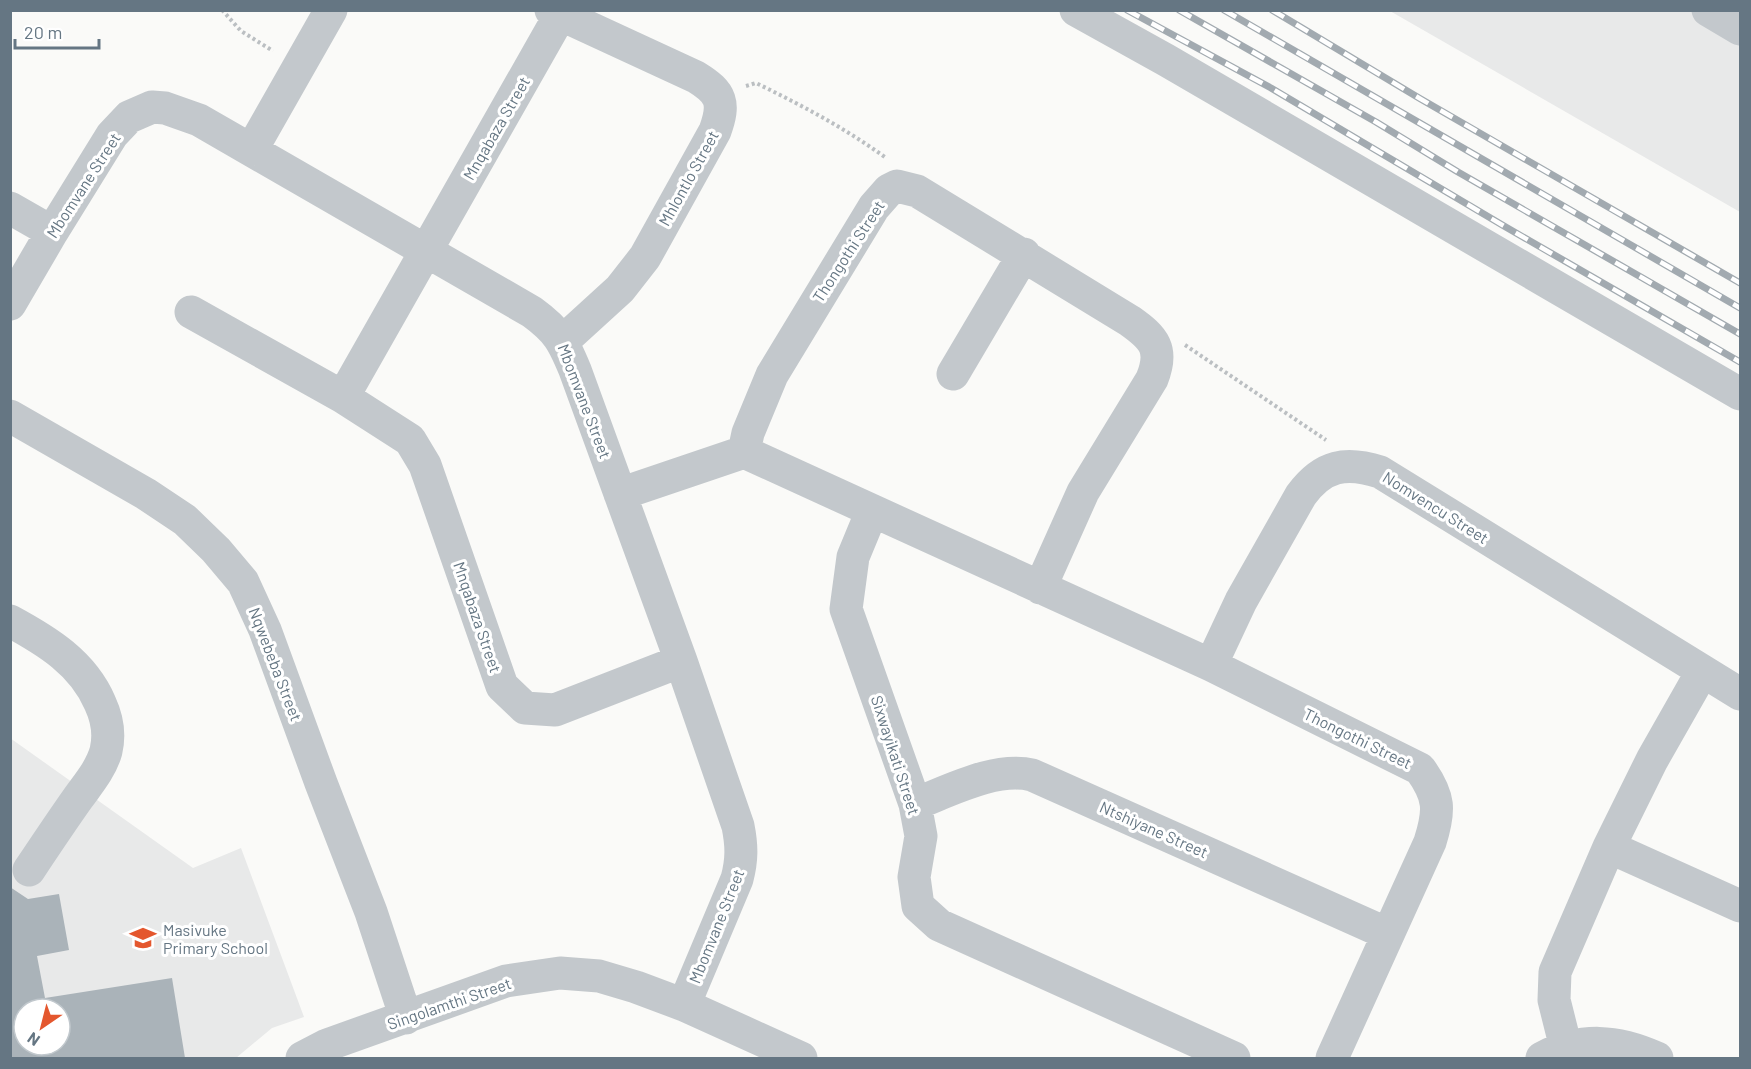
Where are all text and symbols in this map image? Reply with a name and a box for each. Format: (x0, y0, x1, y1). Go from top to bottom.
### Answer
scale bar (15, 12, 99, 50)
text: 20 m (24, 21, 62, 43)
street label: Mnqabaza Street (459, 73, 533, 183)
street label: Mhlontlo Street (654, 127, 722, 229)
street label: Mbomvane Street (42, 129, 124, 241)
street label: Thongothi Street (808, 197, 888, 305)
street label: Mbomvane Street (554, 341, 616, 461)
street label: Nomvencu Street (1380, 467, 1492, 547)
street label: Mnqabaza Street (450, 559, 506, 675)
street label: Nqwebeba Street (246, 604, 306, 724)
street label: Sixwayikati Street (868, 693, 924, 817)
street label: Thongothi Street (1301, 704, 1415, 772)
street label: Ntshiyane Street (1097, 797, 1211, 861)
street label: Mbomvane Street (684, 866, 748, 986)
place label: Masivuke Primary School (163, 920, 268, 957)
school or university icon: Masivuke Primary School (128, 923, 158, 953)
street label: Singolamthi Street (385, 973, 513, 1033)
north arrow (12, 997, 72, 1057)
text: N (23, 1029, 43, 1051)

